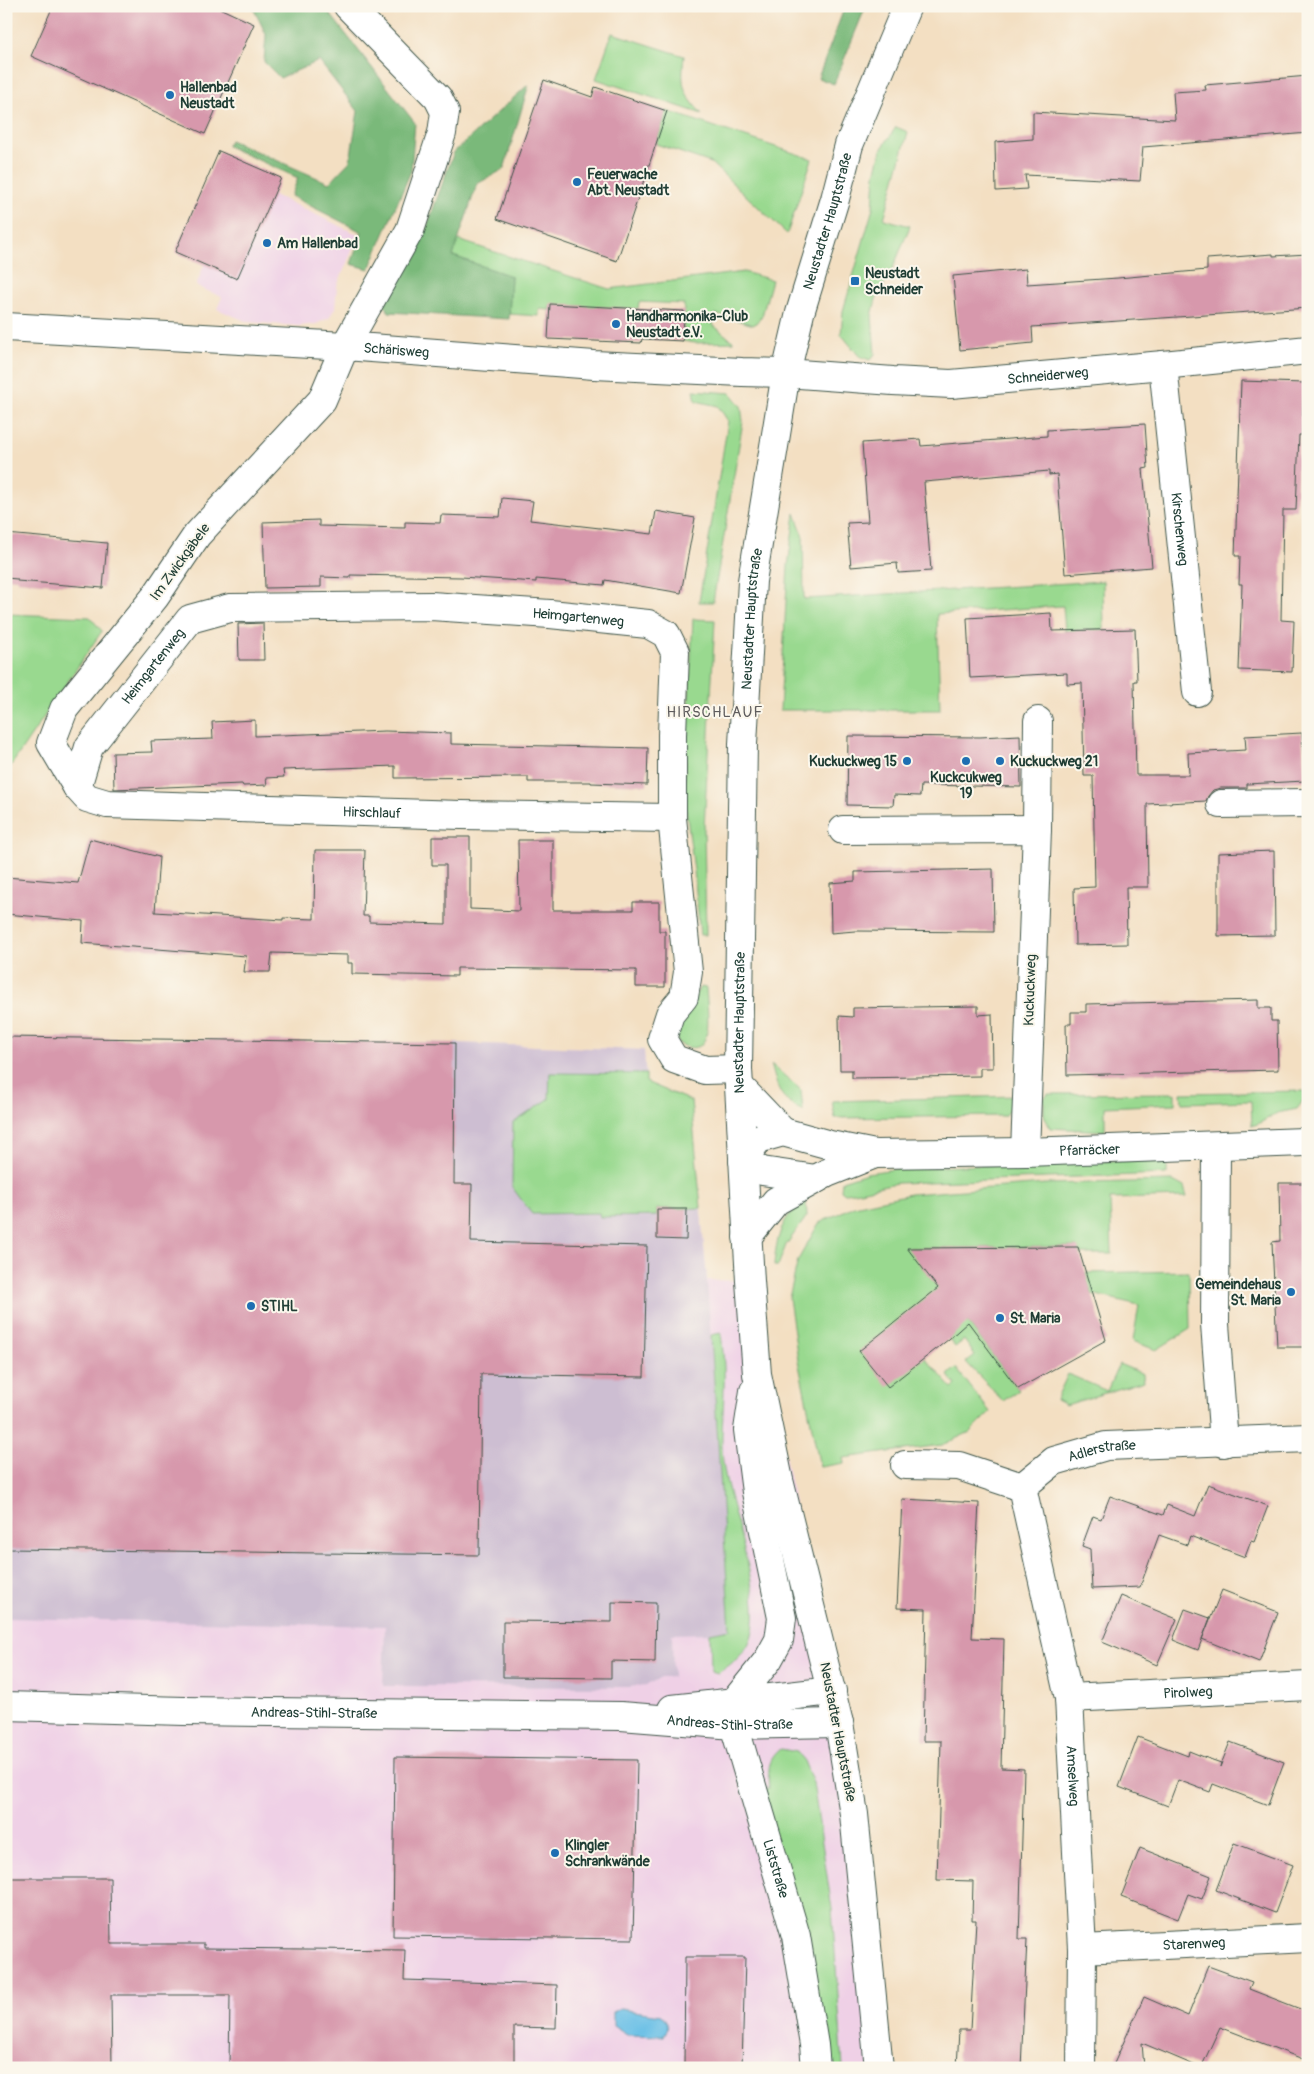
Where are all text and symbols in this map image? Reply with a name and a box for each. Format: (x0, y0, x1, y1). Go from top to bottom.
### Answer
place label: Hallenbad Neustadt (180, 79, 237, 112)
marker: Hallenbad Neustadt (164, 89, 176, 101)
street label: Neustadter Hauptstraße (799, 151, 855, 292)
place label: Feuerwache Abt. Neustadt (587, 166, 669, 199)
marker: Feuerwache Abt. Neustadt (571, 176, 583, 188)
place label: Am Hallenbad (277, 235, 358, 252)
marker: Am Hallenbad (261, 237, 273, 249)
place label: Neustadt Schneider (865, 265, 924, 298)
marker: Neustadt Schneider (849, 275, 861, 287)
place label: Handharmonika-Club Neustadt e.V. (626, 308, 748, 341)
marker: Handharmonika-Club Neustadt e.V. (610, 318, 622, 330)
street label: Schärisweg (363, 339, 430, 361)
street label: Schneiderweg (1006, 363, 1089, 387)
street label: Kirschenweg (1168, 491, 1192, 567)
street label: Im Zwickgäbele (146, 520, 214, 604)
street label: Neustadter Hauptstraße (738, 547, 766, 690)
street label: Heimgartenweg (532, 604, 625, 630)
street label: Heimgartenweg (118, 625, 188, 707)
district label: HIRSCHLAUF (666, 703, 764, 722)
place label: Kuckuckweg 15 (809, 753, 897, 770)
place label: Kuckuckweg 21 (1010, 753, 1098, 770)
marker: Kuckuckweg 15 (901, 755, 913, 767)
marker: Kuckcukweg 19 (960, 755, 972, 767)
marker: Kuckuckweg 21 (994, 755, 1006, 767)
place label: Kuckcukweg 19 (930, 769, 1002, 802)
street label: Hirschlauf (342, 803, 402, 822)
street label: Neustadter Hauptstraße (729, 952, 748, 1094)
street label: Kuckuckweg (1020, 954, 1040, 1026)
street label: Pfarräcker (1059, 1140, 1120, 1159)
place label: Gemeindehaus St. Maria (1195, 1276, 1282, 1309)
marker: Gemeindehaus St. Maria (1285, 1286, 1297, 1298)
place label: STIHL (261, 1298, 298, 1315)
marker: STIHL (245, 1300, 257, 1312)
place label: St. Maria (1010, 1310, 1061, 1327)
marker: St. Maria (994, 1312, 1006, 1324)
street label: Adlerstraße (1066, 1436, 1136, 1465)
street label: Neustadter Hauptstraße (816, 1661, 860, 1803)
street label: Pirolweg (1163, 1682, 1213, 1702)
street label: Andreas-Stihl-Straße (251, 1703, 377, 1722)
street label: Andreas-Stihl-Straße (666, 1711, 793, 1734)
street label: Amselweg (1063, 1745, 1083, 1807)
place label: Klingler Schrankwände (565, 1837, 651, 1870)
street label: Liststraße (760, 1837, 793, 1900)
marker: Klingler Schrankwände (549, 1847, 561, 1859)
street label: Starenweg (1162, 1934, 1226, 1954)

